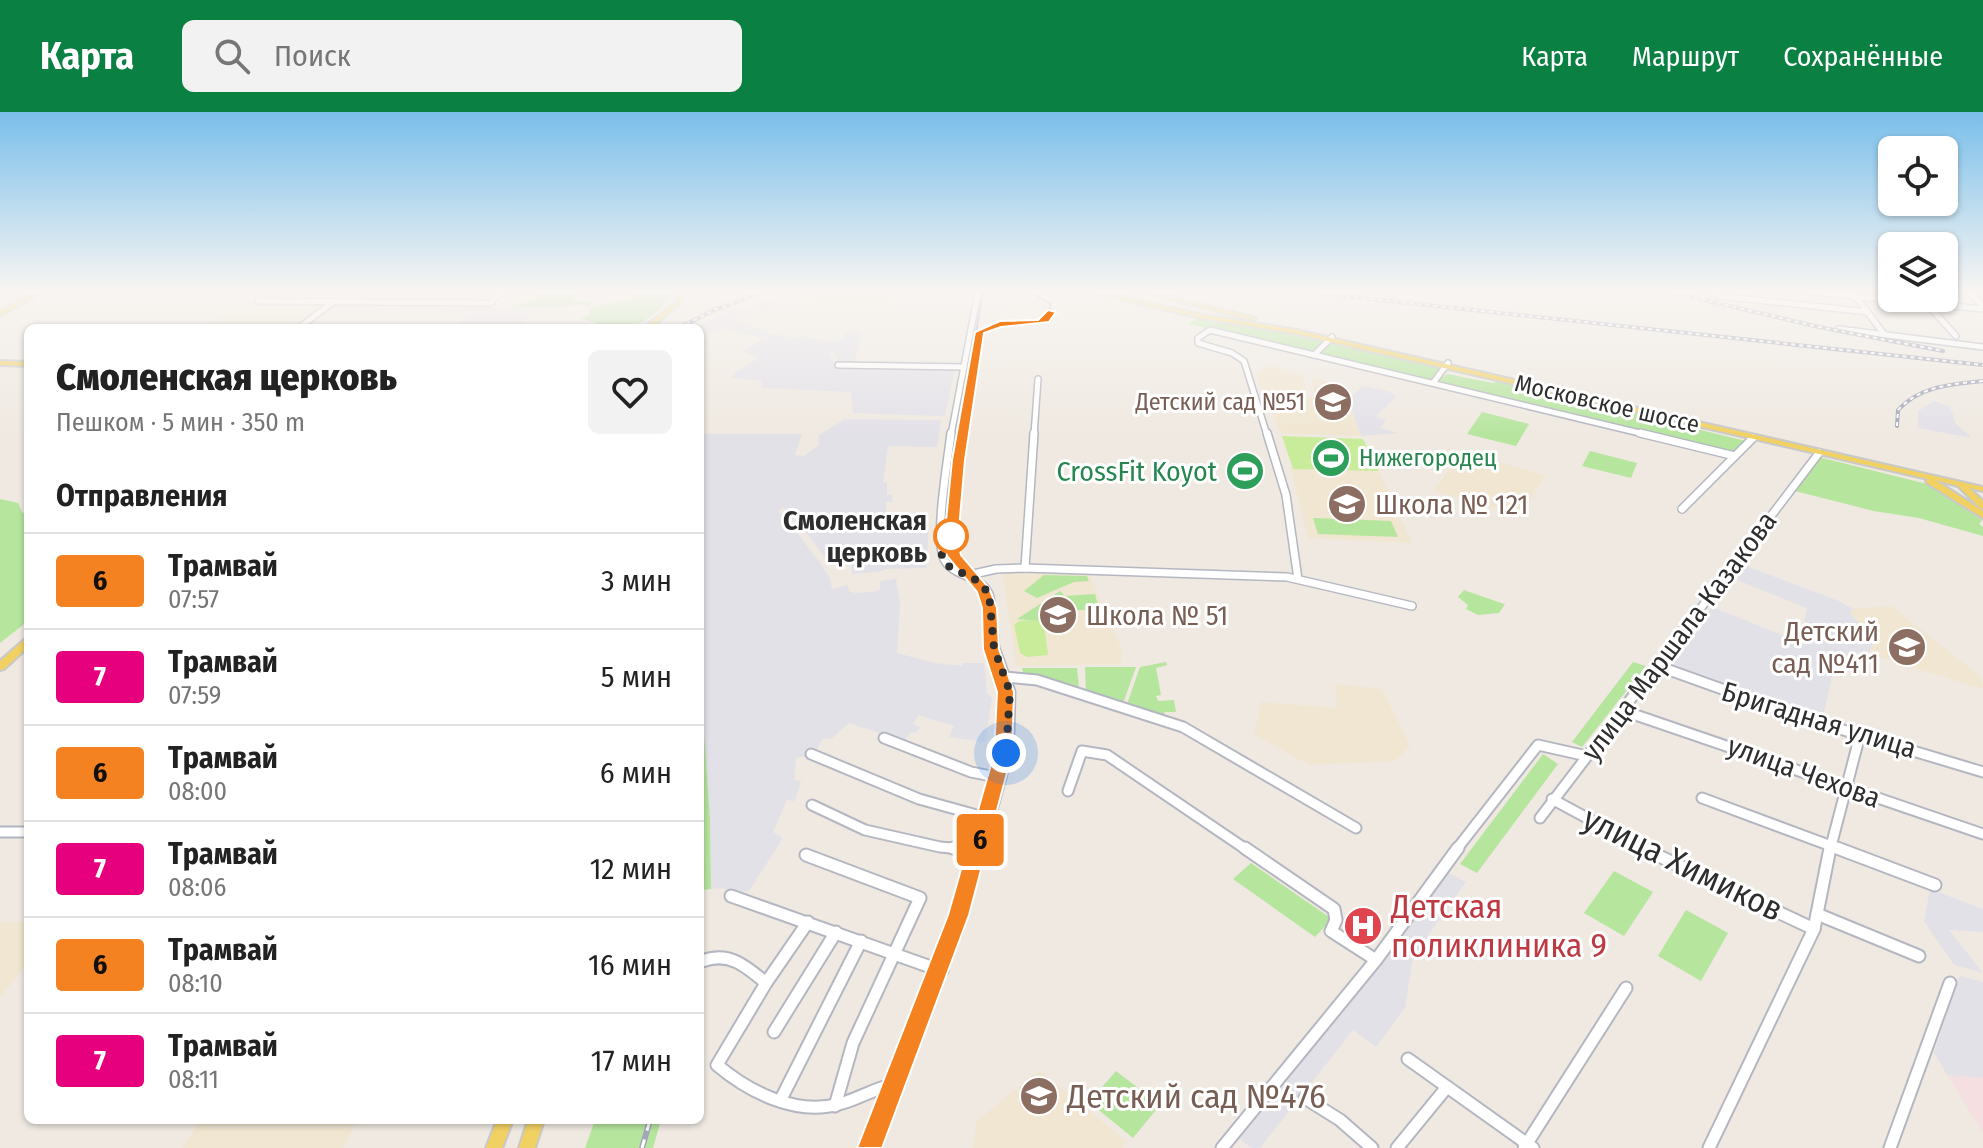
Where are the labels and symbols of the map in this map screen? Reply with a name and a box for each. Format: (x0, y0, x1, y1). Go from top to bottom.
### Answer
street label: Московское шоссе (1512, 369, 1702, 439)
school or university icon: Детский сад №51 (1312, 381, 1354, 423)
place label: Детский сад №51 (1134, 388, 1305, 416)
sports icon: Нижегородец (1310, 437, 1352, 479)
place label: Нижегородец (1359, 444, 1497, 472)
sports icon: CrossFit Koyot (1224, 450, 1266, 492)
place label: CrossFit Koyot (1056, 455, 1218, 488)
school or university icon: Школа № 121 (1326, 483, 1368, 525)
place label: Школа № 121 (1375, 488, 1528, 521)
place label: Смоленская церковь (783, 504, 927, 569)
street label: улица Маршала Казакова (1575, 505, 1783, 767)
marker: Смоленская церковь (934, 519, 968, 553)
school or university icon: Школа № 51 (1037, 594, 1079, 636)
place label: Школа № 51 (1086, 599, 1228, 632)
place label: Детский сад №411 (1771, 615, 1879, 680)
school or university icon: Детский сад №411 (1886, 626, 1928, 668)
street label: Бригадная улица (1718, 675, 1920, 765)
street label: улица Чехова (1723, 729, 1885, 815)
your location (986, 733, 1026, 773)
street label: улица Химиков (1576, 798, 1790, 930)
line badge: 6 (954, 814, 1006, 866)
place label: Детская поликлиника 9 (1390, 886, 1607, 966)
hospital icon: Детская поликлиника 9 (1342, 905, 1384, 947)
school or university icon: Детский сад №476 (1018, 1075, 1060, 1117)
place label: Детский сад №476 (1066, 1076, 1326, 1117)

